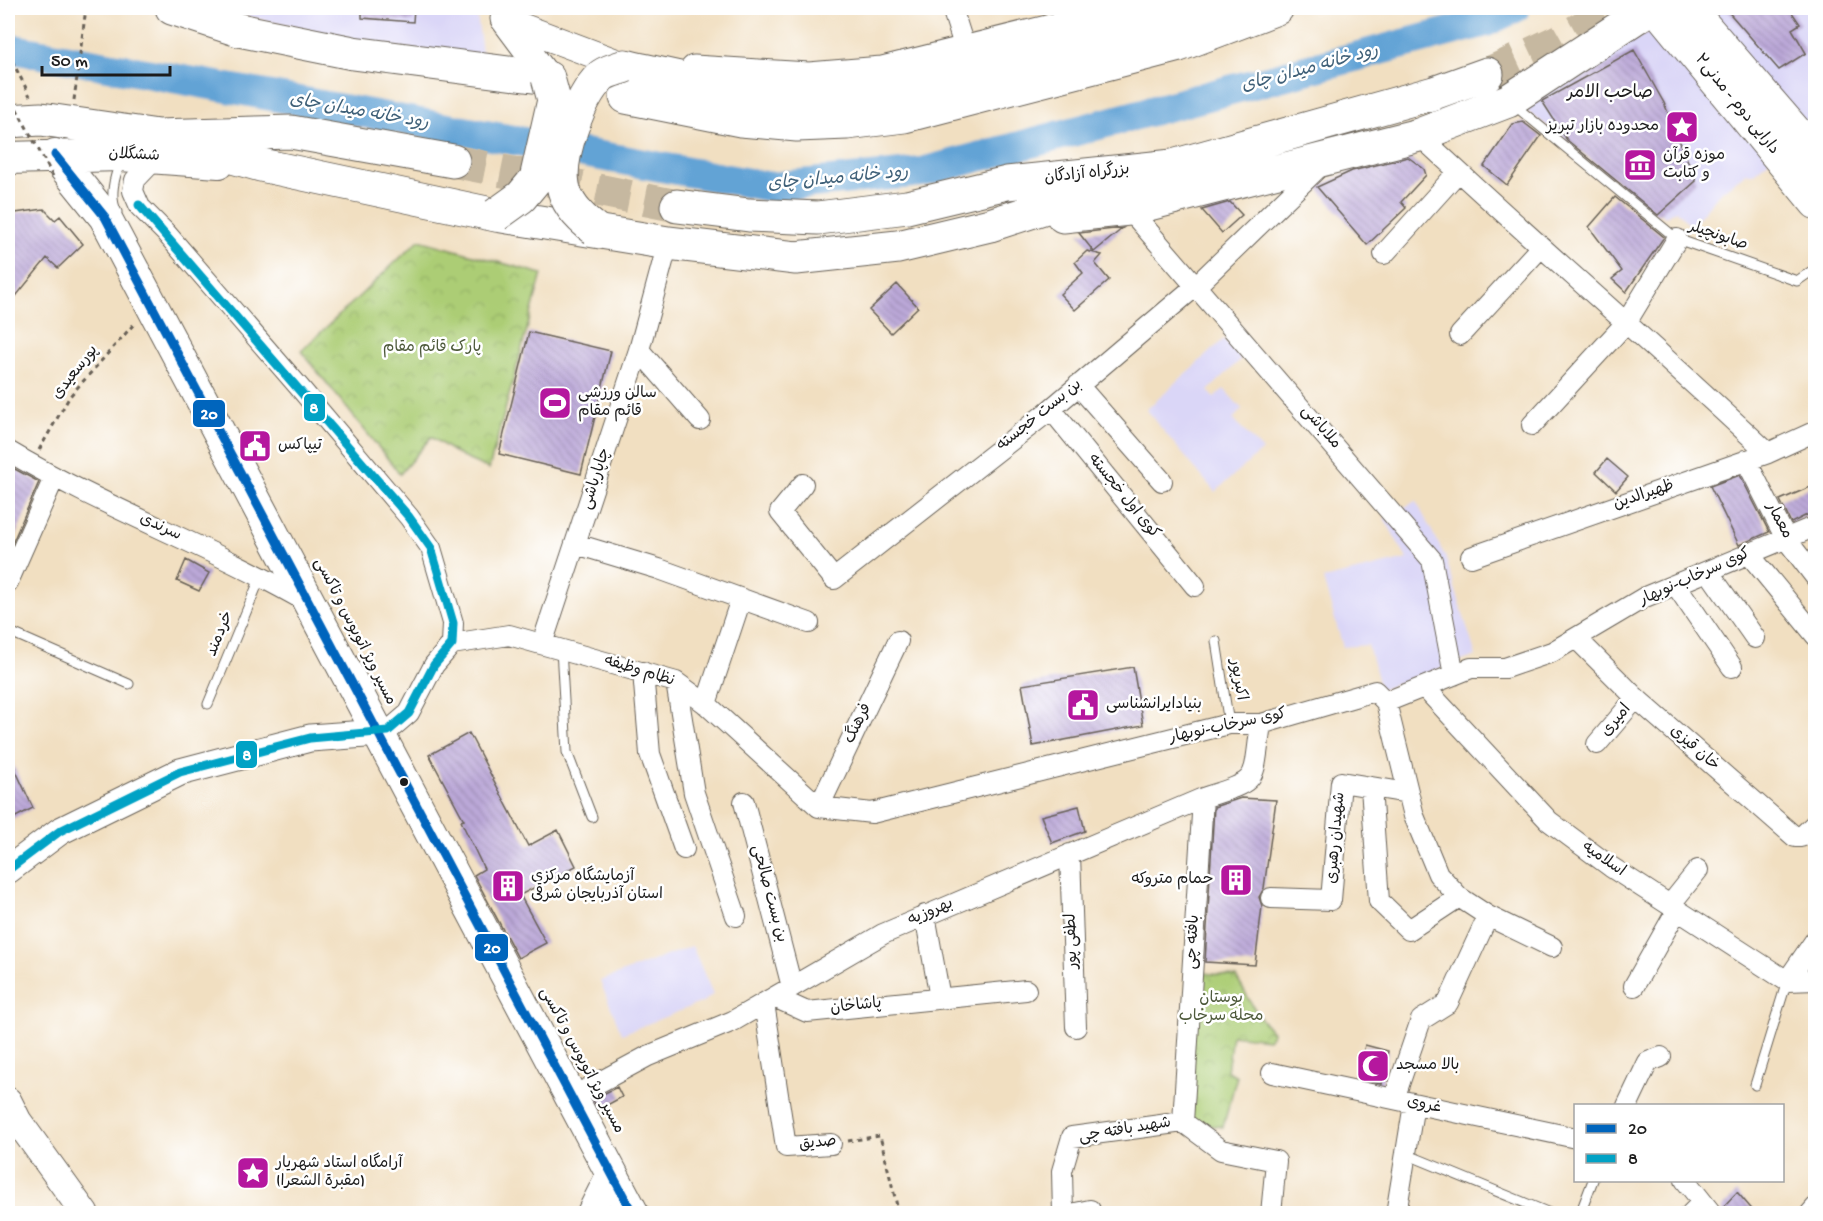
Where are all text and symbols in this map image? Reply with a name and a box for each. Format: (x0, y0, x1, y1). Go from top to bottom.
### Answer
scale bar (42, 39, 170, 77)
water label: رود خانه میدان چای (1239, 41, 1381, 97)
street label: دارایی دوم - مدنی۲ (1690, 51, 1782, 159)
text: 50 m (51, 52, 88, 73)
district label: صاحب الامر (1565, 83, 1653, 104)
water label: رود خانه میدان چای (288, 89, 430, 135)
place icon: محدوده بازار تبریز (1664, 109, 1700, 145)
place label: محدوده بازار تبریز (1544, 118, 1659, 137)
street label: ششگلان (108, 142, 160, 167)
place label: موزه قرآن و کتابت (1663, 146, 1725, 184)
museum icon: موزه قرآن و کتابت (1622, 147, 1658, 183)
street label: بزرگراه آزادگان (1043, 158, 1131, 189)
water label: رود خانه میدان چای (767, 162, 909, 196)
street label: صابونچیلر (1684, 217, 1750, 256)
park label: پارک قائم مقام (383, 339, 481, 358)
street label: پورسعیدی (49, 342, 103, 404)
street label: بن بست خجسته (994, 376, 1086, 456)
sports icon: سالن ورزشی قائم مقام (537, 385, 573, 421)
place label: سالن ورزشی قائم مقام (578, 385, 657, 422)
line badge: 8 (303, 393, 326, 422)
line badge: 20 (192, 399, 226, 428)
text: 8 (310, 401, 319, 420)
street label: ملاباشی (1296, 402, 1344, 454)
text: 20 (201, 407, 217, 426)
public building icon: تیپاکس (237, 428, 273, 464)
place label: تیپاکس (278, 437, 322, 456)
street label: چاپارباشی (578, 446, 616, 512)
street label: کوی اول خجسته (1083, 451, 1163, 543)
street label: ظهیرالدین (1611, 477, 1677, 515)
street label: معمار (1760, 499, 1796, 543)
street label: سرندی (136, 510, 184, 546)
street label: کوی سرخاب-نوبهار (1636, 545, 1754, 611)
street label: مسیر ویژ اتوبوس و تاکسی (309, 555, 399, 709)
street label: خردمند (203, 608, 239, 660)
street label: نظام وظیفه (601, 652, 677, 692)
street label: اکبرپور (1224, 656, 1250, 702)
public building icon: بنیادایرانشناسی (1065, 687, 1101, 723)
place label: بنیادایرانشناسی (1106, 696, 1202, 715)
street label: فرهنگ (838, 699, 877, 747)
street label: امیری (1598, 701, 1636, 741)
street label: کوی سرخاب-نوبهار (1167, 705, 1289, 749)
street label: خان قیزی (1665, 722, 1723, 776)
line badge: 8 (235, 740, 258, 769)
text: 8 (243, 748, 252, 767)
unlabelled marker (398, 776, 410, 788)
street label: شهیدان رهبری (1324, 791, 1350, 885)
street label: اسلامیه (1578, 838, 1628, 882)
street label: بن بست صالحی (746, 843, 790, 945)
building icon: حمام متروکه (1218, 862, 1254, 898)
place label: آزمایشگاه مرکزی استان آذربایجان شرقی (531, 865, 663, 905)
building icon: آزمایشگاه مرکزی استان آذربایجان شرقی (490, 868, 526, 904)
place label: حمام متروکه (1132, 871, 1214, 890)
street label: بهروزیه (905, 895, 957, 931)
street label: لطفی پور (1063, 913, 1084, 971)
street label: بافته چی (1183, 914, 1205, 970)
line badge: 20 (474, 933, 509, 962)
text: 20 (484, 941, 500, 960)
street label: مسیر ویژ اتوبوس و تاکسی (534, 985, 628, 1137)
park label: بوستان محله سرخاب (1179, 990, 1263, 1027)
street label: پاشاخان (829, 995, 883, 1019)
mosque icon: بالا مسجد (1355, 1048, 1391, 1084)
place label: بالا مسجد (1396, 1057, 1460, 1076)
street label: غروی (1405, 1093, 1443, 1119)
legend (1574, 1104, 1784, 1182)
street label: شهید بافته چی (1078, 1114, 1172, 1148)
text: 20 (1628, 1120, 1647, 1141)
street label: صدیق (798, 1133, 838, 1155)
text: 8 (1628, 1150, 1638, 1171)
place label: آرامگاه استاد شهریار (مقبرة الشعرا) (274, 1152, 403, 1192)
place icon: آرامگاه استاد شهریار (مقبرة الشعرا) (235, 1155, 271, 1191)

